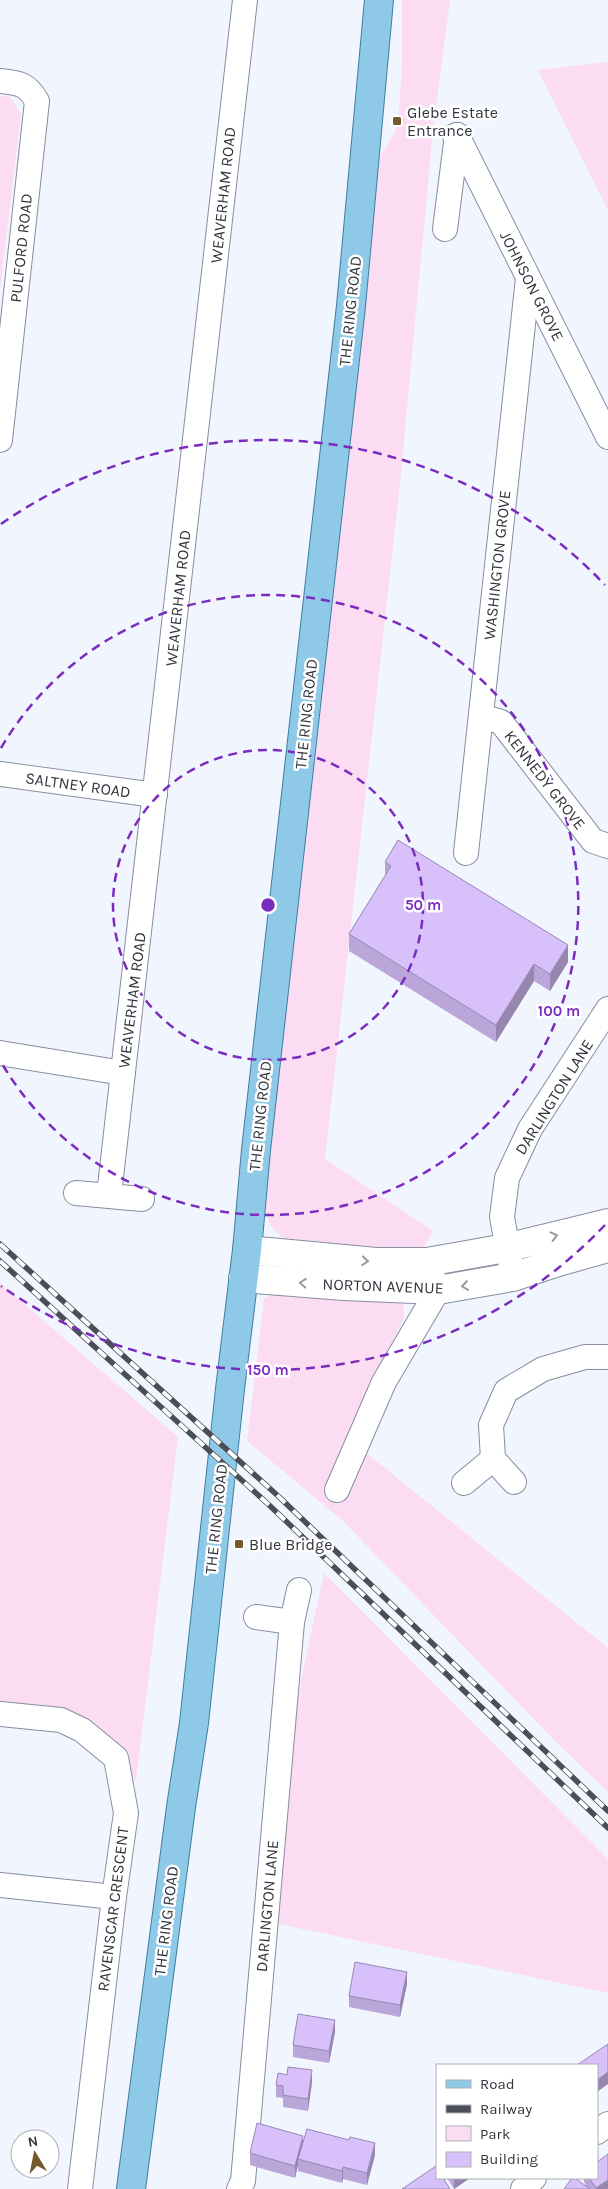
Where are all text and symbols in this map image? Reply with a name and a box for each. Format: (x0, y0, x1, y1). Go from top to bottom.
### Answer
place label: Glebe Estate Entrance (407, 103, 498, 140)
marker: Glebe Estate Entrance (391, 115, 403, 127)
street label: WEAVERHAM ROAD (206, 126, 240, 264)
street label: PULFORD ROAD (6, 193, 36, 303)
street label: JOHNSON GROVE (496, 228, 568, 344)
street label: THE RING ROAD (335, 255, 365, 367)
street label: WASHINGTON GROVE (480, 489, 514, 641)
street label: WEAVERHAM ROAD (161, 529, 195, 667)
street label: THE RING ROAD (291, 658, 321, 770)
street label: KENNEDY GROVE (500, 727, 590, 833)
street label: SALTNEY ROAD (24, 768, 132, 802)
centre of rings (259, 896, 277, 914)
text: 50 m (405, 896, 441, 914)
street label: WEAVERHAM ROAD (114, 931, 150, 1069)
text: 100 m (538, 1002, 580, 1020)
street label: DARLINGTON LANE (511, 1036, 597, 1158)
street label: THE RING ROAD (245, 1060, 275, 1172)
one-way arrow (549, 1231, 558, 1242)
one-way arrow (362, 1255, 370, 1266)
street label: NORTON AVENUE (322, 1274, 444, 1298)
one-way arrow (299, 1278, 307, 1289)
one-way arrow (461, 1280, 470, 1290)
text: 150 m (247, 1361, 289, 1379)
street label: THE RING ROAD (201, 1463, 231, 1575)
place label: Blue Bridge (249, 1535, 332, 1554)
marker: Blue Bridge (233, 1538, 245, 1550)
street label: RAVENSCAR CRESCENT (93, 1826, 133, 1992)
street label: DARLINGTON LANE (252, 1839, 282, 1973)
street label: THE RING ROAD (150, 1865, 182, 1977)
legend (436, 2064, 598, 2179)
text: Road (480, 2075, 515, 2093)
text: Railway (480, 2100, 532, 2118)
text: Park (480, 2125, 510, 2143)
north arrow (10, 2129, 60, 2179)
text: N (26, 2132, 39, 2151)
text: Building (480, 2150, 538, 2168)

